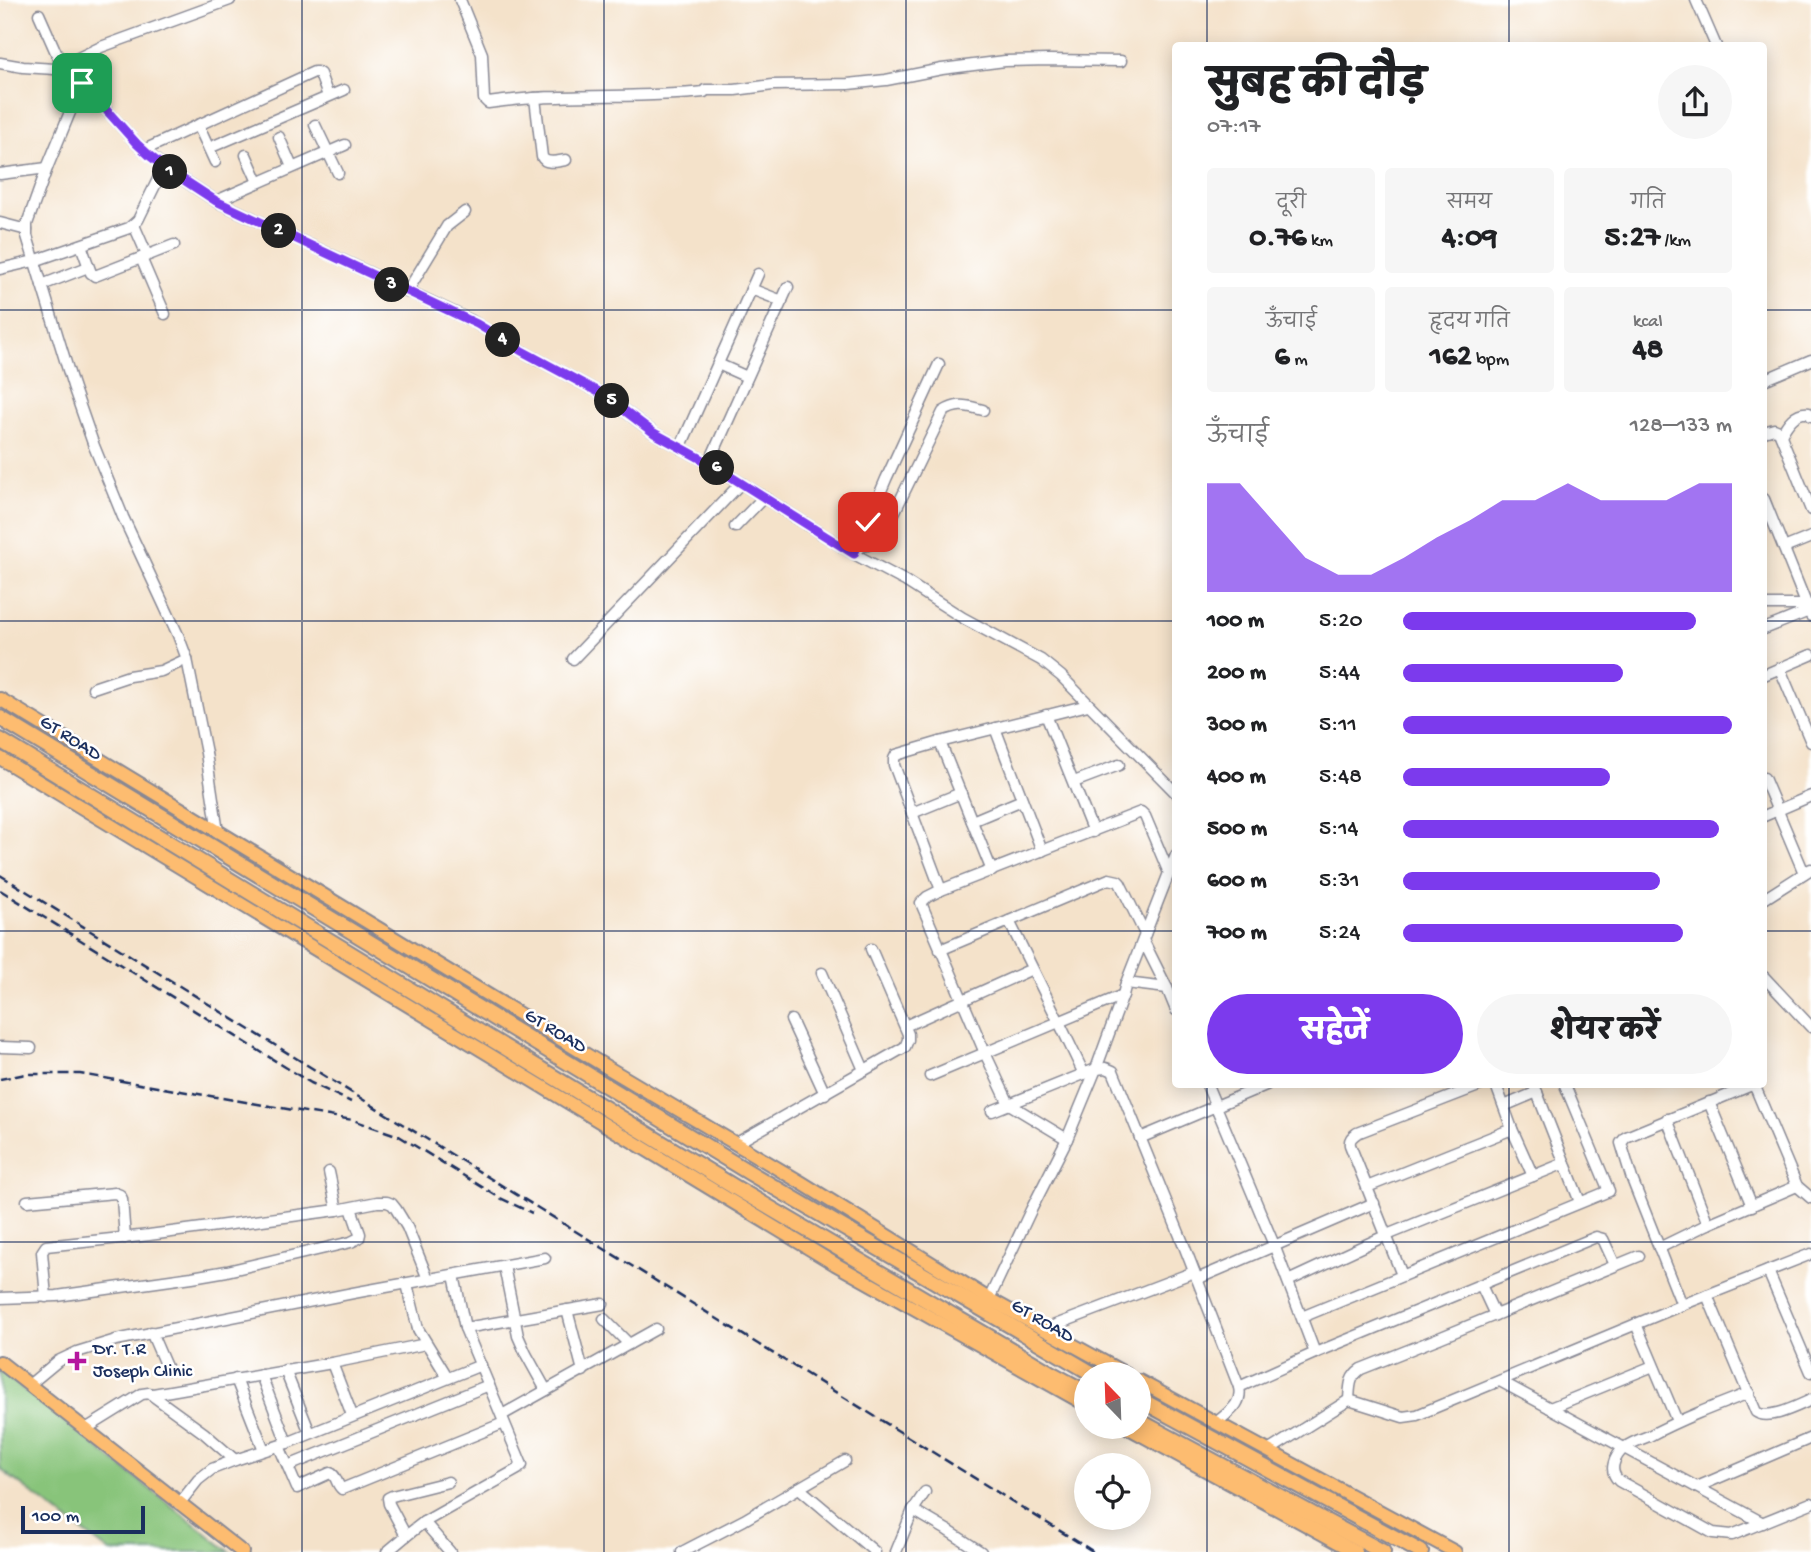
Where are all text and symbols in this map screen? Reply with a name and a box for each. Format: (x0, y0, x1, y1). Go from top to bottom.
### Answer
pin (52, 53, 112, 113)
icon: arrive (63, 64, 101, 102)
button: share (1658, 65, 1732, 139)
text: सुबह की दौड़ (1207, 66, 1426, 110)
text: 07:17 (1207, 114, 1261, 141)
pin: 1 (152, 154, 188, 190)
text: 1 (166, 160, 173, 183)
text: दूरी (1276, 193, 1306, 216)
text: समय (1447, 193, 1492, 216)
text: गति (1631, 193, 1665, 216)
pin: 2 (262, 214, 296, 248)
text: 2 (274, 219, 283, 242)
text: 0.76 (1249, 222, 1307, 257)
text: 4:09 (1442, 222, 1497, 257)
text: 5:27 (1605, 222, 1660, 257)
text: km (1307, 230, 1333, 253)
text: /km (1660, 230, 1691, 253)
pin: 3 (374, 268, 410, 302)
text: 3 (387, 273, 396, 296)
text: kcal (1633, 311, 1663, 334)
text: ऊँचाई (1266, 312, 1317, 335)
text: हृदय गति (1429, 312, 1510, 335)
pin: 4 (486, 322, 520, 358)
text: 4 (498, 328, 507, 351)
text: 48 (1633, 334, 1663, 369)
text: 6 (1275, 341, 1290, 376)
text: 162 (1430, 341, 1472, 376)
text: m (1290, 349, 1308, 372)
text: bpm (1472, 349, 1509, 372)
pin: 5 (594, 384, 630, 418)
text: 5 (607, 389, 617, 412)
text: 128–133 m (1630, 413, 1732, 440)
text: ऊँचाई (1207, 424, 1269, 451)
pin: 6 (700, 450, 734, 486)
text: 6 (712, 456, 721, 479)
pin (838, 492, 898, 552)
icon: check (849, 503, 887, 541)
text: 100 m (1207, 608, 1264, 635)
text: 5:20 (1319, 608, 1363, 635)
text: 200 m (1207, 660, 1266, 687)
text: 5:44 (1319, 660, 1360, 687)
street label: GT ROAD (35, 711, 106, 767)
text: 300 m (1207, 712, 1267, 739)
text: 5:11 (1319, 712, 1357, 739)
text: 400 m (1207, 764, 1266, 791)
text: 5:48 (1319, 764, 1362, 791)
text: 500 m (1207, 816, 1267, 843)
text: 5:14 (1319, 816, 1359, 843)
text: 600 m (1207, 868, 1267, 895)
text: 5:31 (1319, 868, 1360, 895)
text: 700 m (1207, 920, 1267, 947)
text: 5:24 (1319, 920, 1360, 947)
button: सहेजें (1207, 994, 1463, 1074)
button: शेयर करें (1477, 994, 1732, 1074)
street label: GT ROAD (520, 1004, 591, 1060)
street label: GT ROAD (1006, 1295, 1078, 1349)
place label: Dr. T.R Joseph Clinic (91, 1339, 193, 1384)
marker: Dr. T.R Joseph Clinic (67, 1351, 87, 1371)
north arrow (1074, 1362, 1152, 1438)
map controls (1074, 1362, 1151, 1530)
button: locate (1074, 1453, 1151, 1530)
scale bar (21, 1503, 145, 1535)
text: 100 m (32, 1506, 79, 1529)

